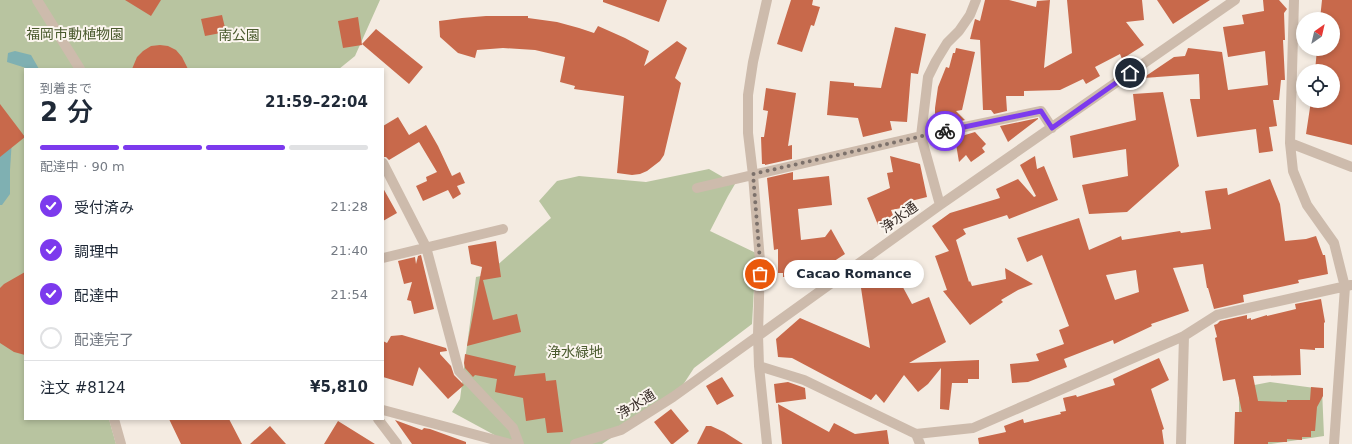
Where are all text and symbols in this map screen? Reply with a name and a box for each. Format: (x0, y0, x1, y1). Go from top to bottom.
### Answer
north arrow (1296, 12, 1340, 56)
map controls (1296, 12, 1340, 108)
park label: 福岡市動植物園 (26, 26, 124, 42)
park label: 南公園 (218, 27, 260, 43)
pin (1113, 56, 1147, 90)
icon: home (1119, 62, 1141, 84)
button: locate (1296, 64, 1340, 108)
text: 到着まで (40, 81, 92, 96)
text: 21:59–22:04 (265, 93, 368, 111)
text: 2 分 (40, 97, 93, 127)
courier (925, 111, 965, 151)
icon: bike (934, 120, 956, 142)
text: 配達中 · 90 m (40, 159, 125, 174)
icon: check (40, 195, 62, 217)
street label: 浄水通 (877, 198, 921, 236)
text: 受付済み (74, 199, 134, 217)
text: 21:28 (331, 199, 368, 214)
icon: check (40, 239, 62, 261)
text: 調理中 (74, 243, 119, 261)
text: 21:40 (331, 243, 368, 258)
pin (743, 257, 777, 291)
callout: Cacao Romance (784, 260, 924, 288)
icon: bag (749, 263, 771, 285)
text: Cacao Romance (796, 266, 912, 281)
icon: check (40, 283, 62, 305)
text: 配達中 (74, 287, 119, 305)
text: 21:54 (331, 287, 368, 302)
text: 配達完了 (74, 331, 134, 349)
park label: 浄水緑地 (547, 344, 603, 360)
text: ¥5,810 (310, 378, 368, 396)
text: 注文 #8124 (40, 379, 126, 397)
street label: 浄水通 (614, 386, 658, 422)

